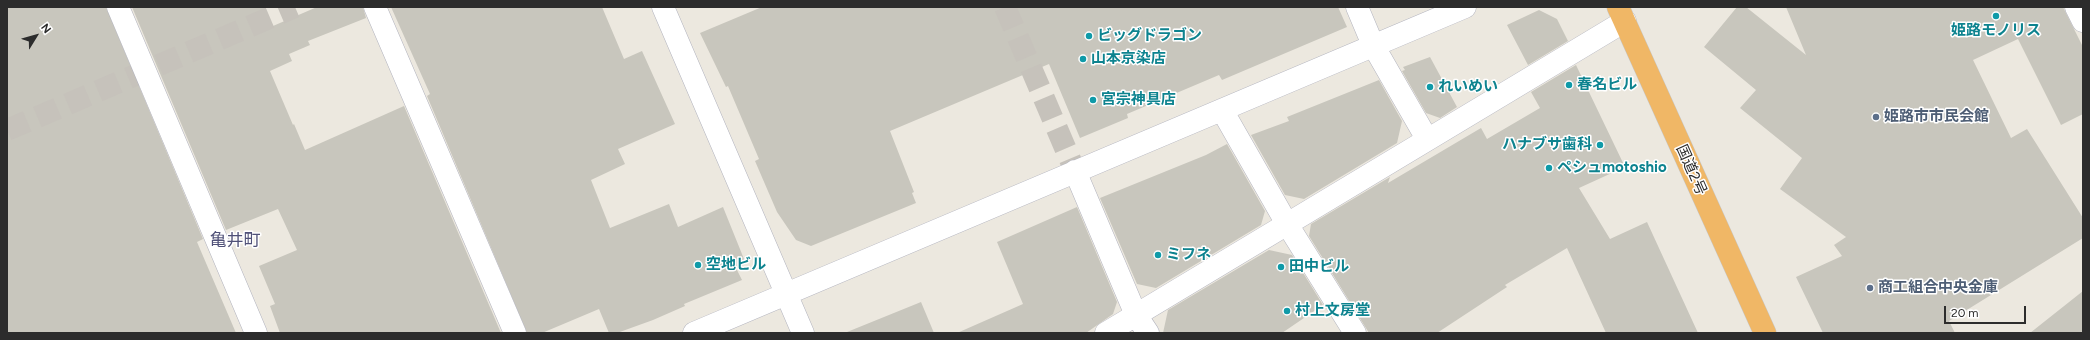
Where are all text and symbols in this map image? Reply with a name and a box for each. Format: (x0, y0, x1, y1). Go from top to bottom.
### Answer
marker: 姫路モノリス (1991, 11, 2001, 21)
north arrow (16, 16, 56, 56)
text: N (38, 21, 54, 36)
place label: 姫路モノリス (1951, 22, 2041, 40)
place label: ビッグドラゴン (1097, 27, 1202, 45)
marker: ビッグドラゴン (1084, 31, 1094, 41)
place label: 山本京染店 (1091, 50, 1166, 68)
marker: 山本京染店 (1078, 54, 1088, 64)
place label: 春名ビル (1577, 76, 1637, 94)
place label: れいめい (1438, 78, 1498, 96)
marker: 春名ビル (1564, 80, 1574, 90)
marker: れいめい (1425, 82, 1435, 92)
place label: 宮宗神具店 (1101, 91, 1176, 109)
marker: 宮宗神具店 (1088, 95, 1098, 105)
place label: 姫路市市民会館 (1884, 108, 1989, 126)
marker: 姫路市市民会館 (1871, 112, 1881, 122)
place label: ハナブサ歯科 (1502, 136, 1592, 154)
marker: ハナブサ歯科 (1595, 140, 1605, 150)
street label: 国道2号 (1672, 142, 1710, 198)
place label: ペシュmotoshio (1557, 159, 1667, 177)
marker: ペシュmotoshio (1544, 163, 1554, 173)
district label: 亀井町 (210, 231, 260, 251)
place label: ミフネ (1166, 246, 1211, 264)
marker: ミフネ (1153, 250, 1163, 260)
place label: 空地ビル (706, 256, 766, 274)
place label: 田中ビル (1289, 258, 1349, 276)
marker: 空地ビル (693, 260, 703, 270)
marker: 田中ビル (1276, 262, 1286, 272)
place label: 商工組合中央金庫 (1878, 279, 1998, 297)
marker: 商工組合中央金庫 (1865, 283, 1875, 293)
scale bar (1946, 298, 2028, 324)
place label: 村上文房堂 (1295, 302, 1370, 320)
marker: 村上文房堂 (1282, 306, 1292, 316)
text: 20 m (1951, 306, 1979, 320)

